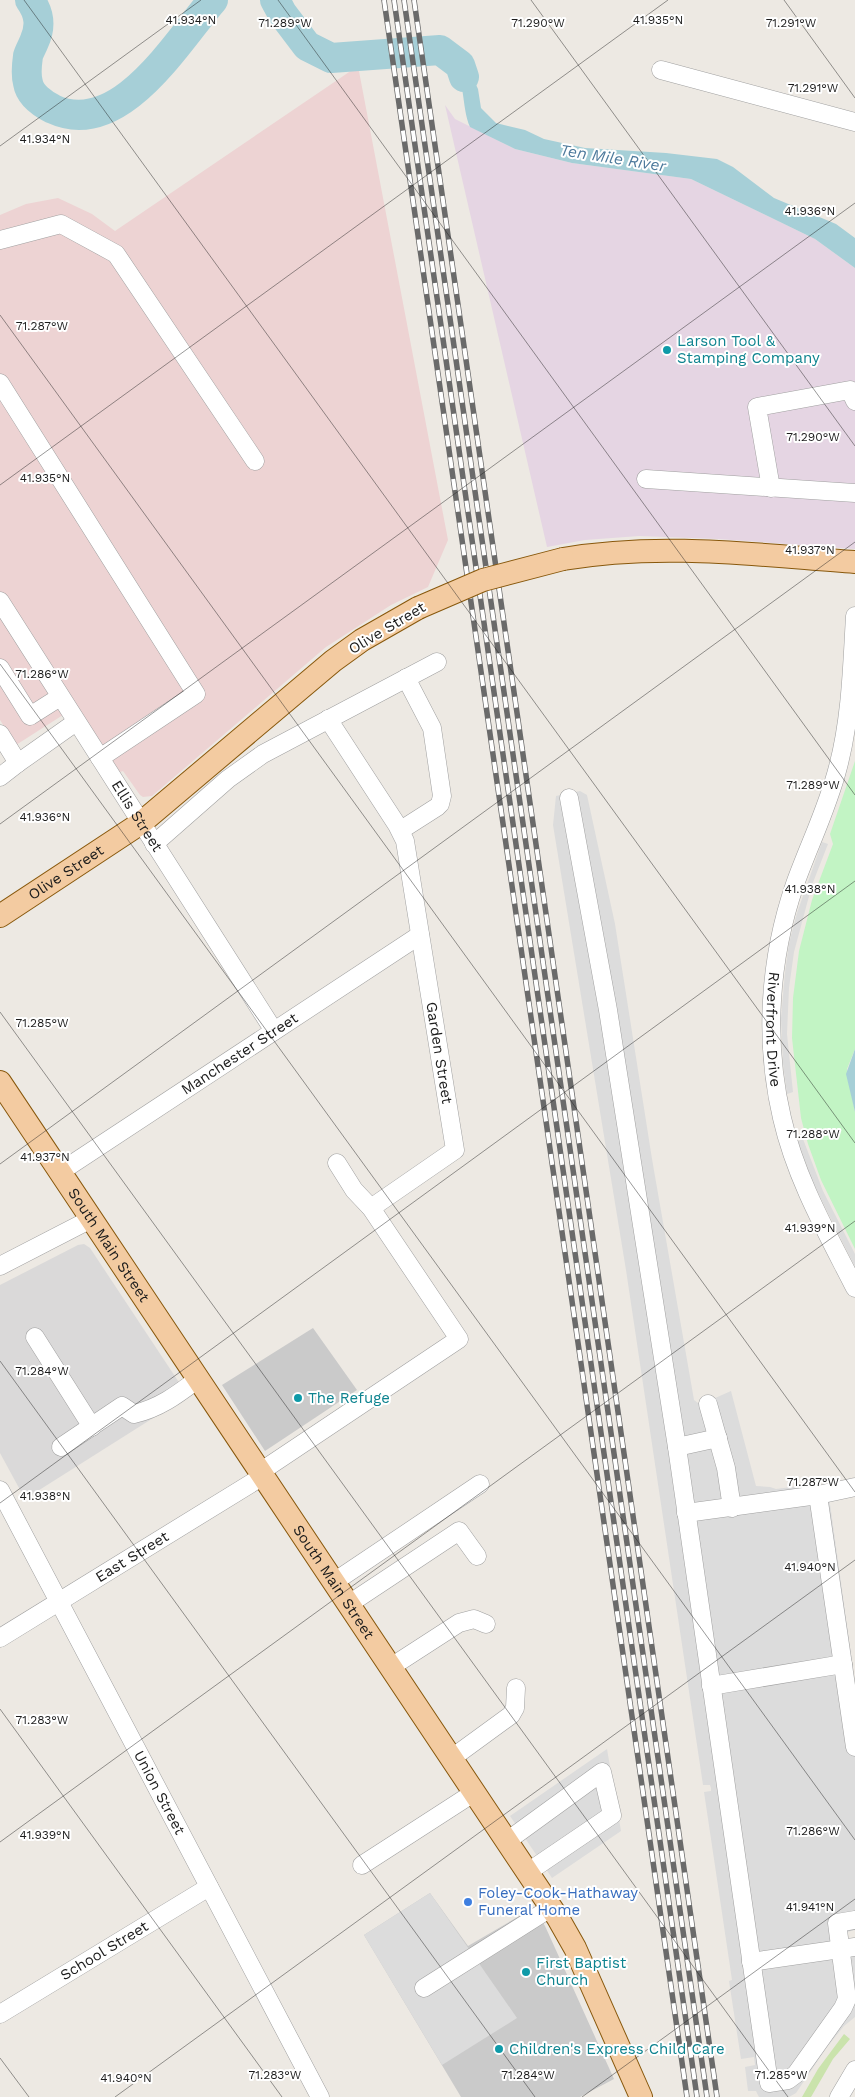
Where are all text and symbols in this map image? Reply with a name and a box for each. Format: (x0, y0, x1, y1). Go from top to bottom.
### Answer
text: 41.934°N (166, 13, 216, 27)
text: 41.935°N (633, 13, 683, 27)
text: 71.289°W (258, 16, 312, 30)
text: 71.290°W (511, 16, 565, 30)
text: 71.291°W (766, 16, 817, 30)
text: 71.291°W (788, 81, 839, 95)
text: 41.934°N (20, 132, 70, 146)
water label: Ten Mile River (559, 140, 668, 176)
text: 41.936°N (785, 204, 835, 218)
text: 71.287°W (16, 319, 69, 333)
place label: Larson Tool & Stamping Company (677, 332, 820, 367)
marker: Larson Tool & Stamping Company (661, 344, 673, 356)
text: 71.290°W (786, 430, 840, 444)
text: 41.935°N (20, 471, 70, 485)
text: 41.937°N (785, 543, 835, 557)
street label: Olive Street (345, 598, 429, 658)
text: 71.286°W (15, 667, 69, 681)
street label: Ellis Street (108, 777, 167, 856)
text: 71.289°W (786, 778, 840, 792)
text: 41.936°N (20, 810, 70, 824)
street label: Olive Street (25, 841, 108, 904)
text: 41.938°N (785, 882, 835, 896)
street label: Riverfront Drive (762, 971, 785, 1088)
street label: Garden Street (422, 1001, 457, 1106)
street label: Manchester Street (178, 1009, 302, 1099)
text: 71.285°W (15, 1016, 69, 1030)
text: 71.288°W (786, 1127, 840, 1141)
text: 41.937°N (20, 1150, 70, 1164)
street label: South Main Street (64, 1185, 154, 1306)
text: 41.939°N (785, 1221, 835, 1235)
text: 71.284°W (15, 1364, 69, 1378)
place label: The Refuge (308, 1389, 390, 1407)
marker: The Refuge (292, 1392, 304, 1404)
text: 71.287°W (787, 1475, 840, 1489)
text: 41.938°N (20, 1489, 70, 1503)
street label: South Main Street (289, 1521, 379, 1643)
street label: East Street (92, 1527, 172, 1586)
text: 41.940°N (784, 1560, 836, 1574)
text: 71.283°W (16, 1713, 69, 1727)
street label: Union Street (130, 1747, 189, 1838)
text: 71.286°W (786, 1824, 840, 1838)
text: 41.939°N (20, 1828, 70, 1842)
place label: Foley-Cook-Hathaway Funeral Home (478, 1884, 638, 1919)
marker: Foley-Cook-Hathaway Funeral Home (462, 1896, 474, 1908)
text: 41.941°N (786, 1900, 834, 1914)
street label: School Street (57, 1917, 152, 1984)
place label: First Baptist Church (536, 1954, 627, 1989)
marker: First Baptist Church (520, 1966, 532, 1978)
place label: Children's Express Child Care (509, 2040, 725, 2058)
marker: Children's Express Child Care (493, 2043, 505, 2055)
text: 71.283°W (249, 2068, 302, 2082)
text: 71.284°W (501, 2068, 555, 2082)
text: 71.285°W (754, 2068, 808, 2082)
text: 41.940°N (100, 2071, 152, 2085)

